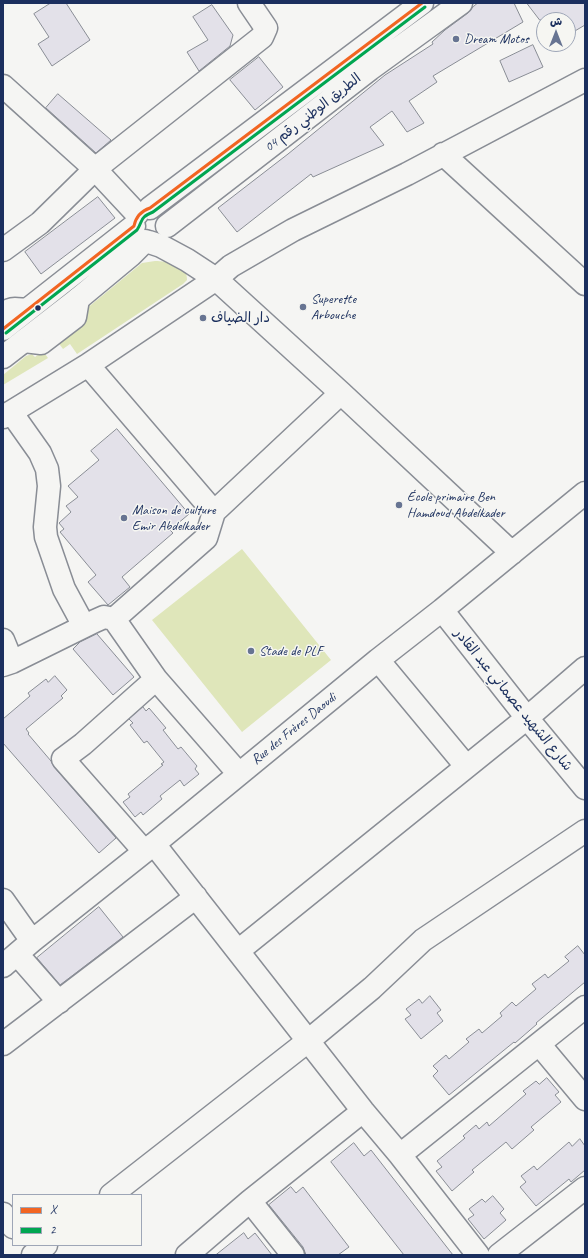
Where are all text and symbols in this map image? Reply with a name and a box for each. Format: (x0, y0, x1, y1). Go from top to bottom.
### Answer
north arrow (536, 12, 576, 52)
text: ش (550, 14, 562, 28)
place label: Dream Motos (464, 31, 529, 47)
marker: Dream Motos (451, 34, 461, 44)
street label: الطريق الوطني رقم 04 (261, 70, 365, 156)
place label: Superette Arbouche (311, 291, 356, 324)
marker: Superette Arbouche (298, 302, 308, 312)
unlabelled marker (33, 303, 43, 313)
place label: دار الضياف (211, 310, 270, 326)
marker: دار الضياف (198, 313, 208, 323)
place label: École primaire Ben Hamdoud Abdelkader (407, 489, 505, 522)
marker: École primaire Ben Hamdoud Abdelkader (394, 500, 404, 510)
place label: Maison de culture Emir Abdelkader (132, 502, 216, 534)
marker: Maison de culture Emir Abdelkader (119, 513, 129, 523)
street label: شارع الشهيد عصماني عبد القادر (450, 625, 576, 775)
place label: Stade de PLF (259, 643, 322, 659)
marker: Stade de PLF (246, 646, 256, 656)
street label: Rue des Frères Daoudi (248, 690, 340, 768)
legend (12, 1194, 142, 1246)
text: X (50, 1202, 56, 1218)
text: 2 (50, 1222, 55, 1238)

